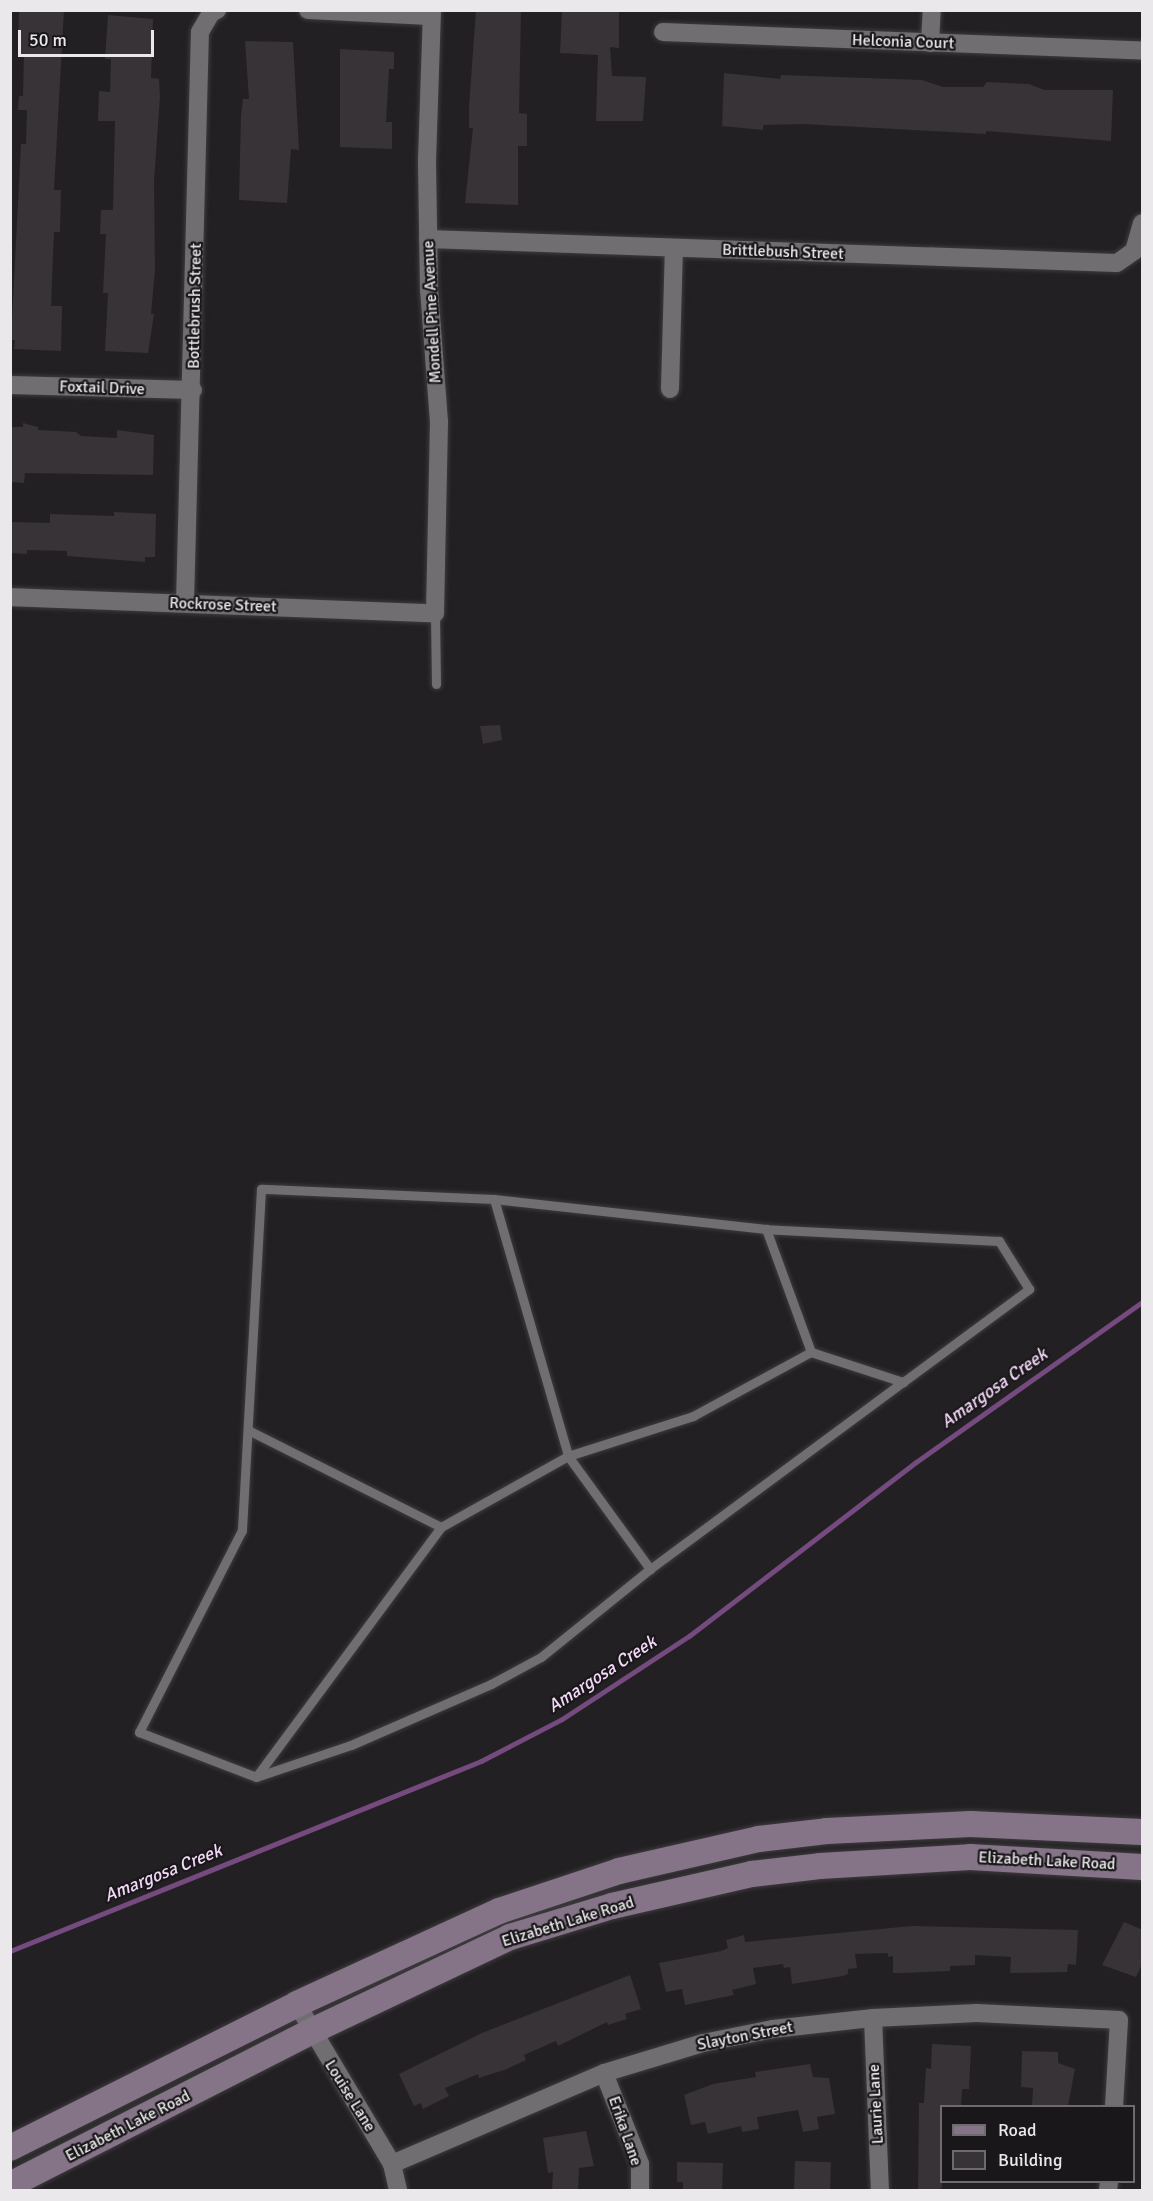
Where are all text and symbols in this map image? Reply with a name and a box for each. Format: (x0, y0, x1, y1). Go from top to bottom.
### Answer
scale bar (21, 18, 158, 56)
text: 50 m (29, 29, 67, 51)
street label: Helconia Court (852, 31, 954, 53)
street label: Mondell Pine Avenue (419, 240, 445, 384)
street label: Brittlebush Street (722, 240, 844, 264)
street label: Bottlebrush Street (184, 243, 206, 369)
street label: Foxtail Drive (59, 377, 145, 399)
street label: Rockrose Street (169, 594, 277, 616)
water label: Amargosa Creek (937, 1343, 1051, 1433)
water label: Amargosa Creek (544, 1631, 660, 1717)
water label: Amargosa Creek (101, 1840, 225, 1906)
street label: Elizabeth Lake Road (978, 1848, 1116, 1874)
street label: Elizabeth Lake Road (500, 1893, 636, 1951)
street label: Slayton Street (696, 2017, 794, 2055)
street label: Louise Lane (320, 2057, 380, 2135)
street label: Laurie Lane (864, 2063, 888, 2145)
street label: Elizabeth Lake Road (62, 2086, 194, 2166)
street label: Erika Lane (604, 2094, 646, 2168)
legend (940, 2105, 1135, 2183)
text: Road (998, 2119, 1037, 2141)
text: Building (998, 2149, 1062, 2171)

